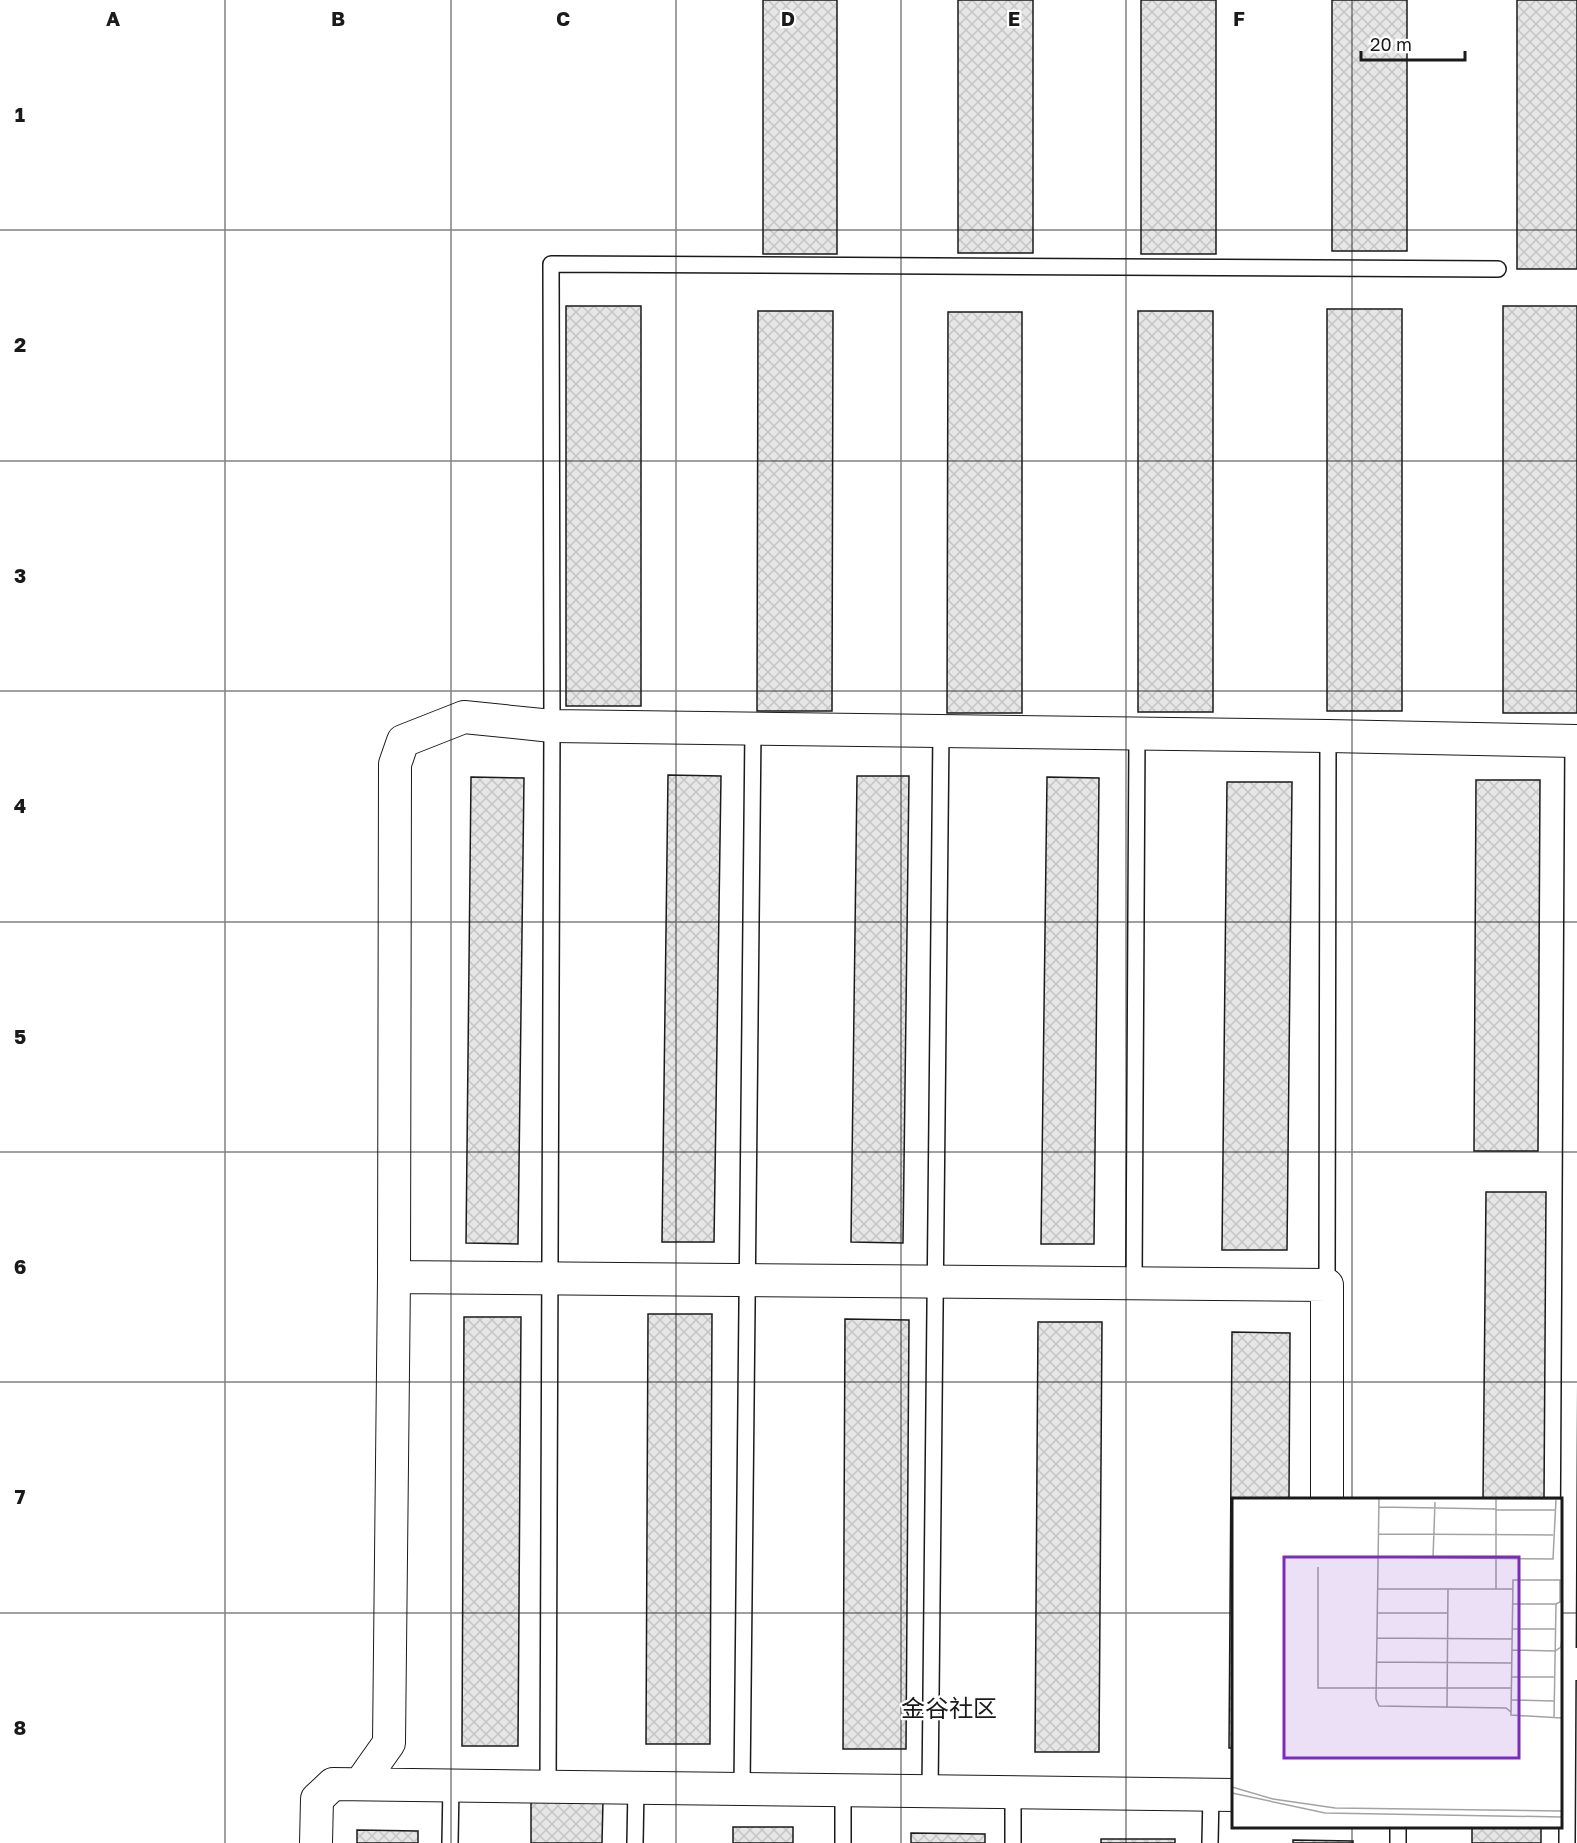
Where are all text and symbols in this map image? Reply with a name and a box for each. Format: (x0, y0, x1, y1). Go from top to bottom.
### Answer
text: A (106, 6, 120, 30)
text: B (331, 6, 345, 30)
text: C (556, 6, 570, 30)
text: D (781, 6, 795, 30)
text: E (1008, 6, 1020, 30)
text: F (1233, 6, 1245, 30)
scale bar (1361, 24, 1464, 62)
text: 20 m (1370, 33, 1412, 55)
text: 1 (15, 102, 25, 126)
text: 2 (14, 332, 26, 356)
text: 3 (14, 563, 26, 587)
text: 4 (14, 793, 26, 817)
text: 5 (14, 1024, 26, 1048)
text: 6 (14, 1254, 26, 1278)
text: 7 (15, 1484, 26, 1508)
inset map (1232, 1498, 1562, 1828)
district label: 金谷社区 (901, 1693, 997, 1722)
text: 8 (14, 1715, 26, 1739)

